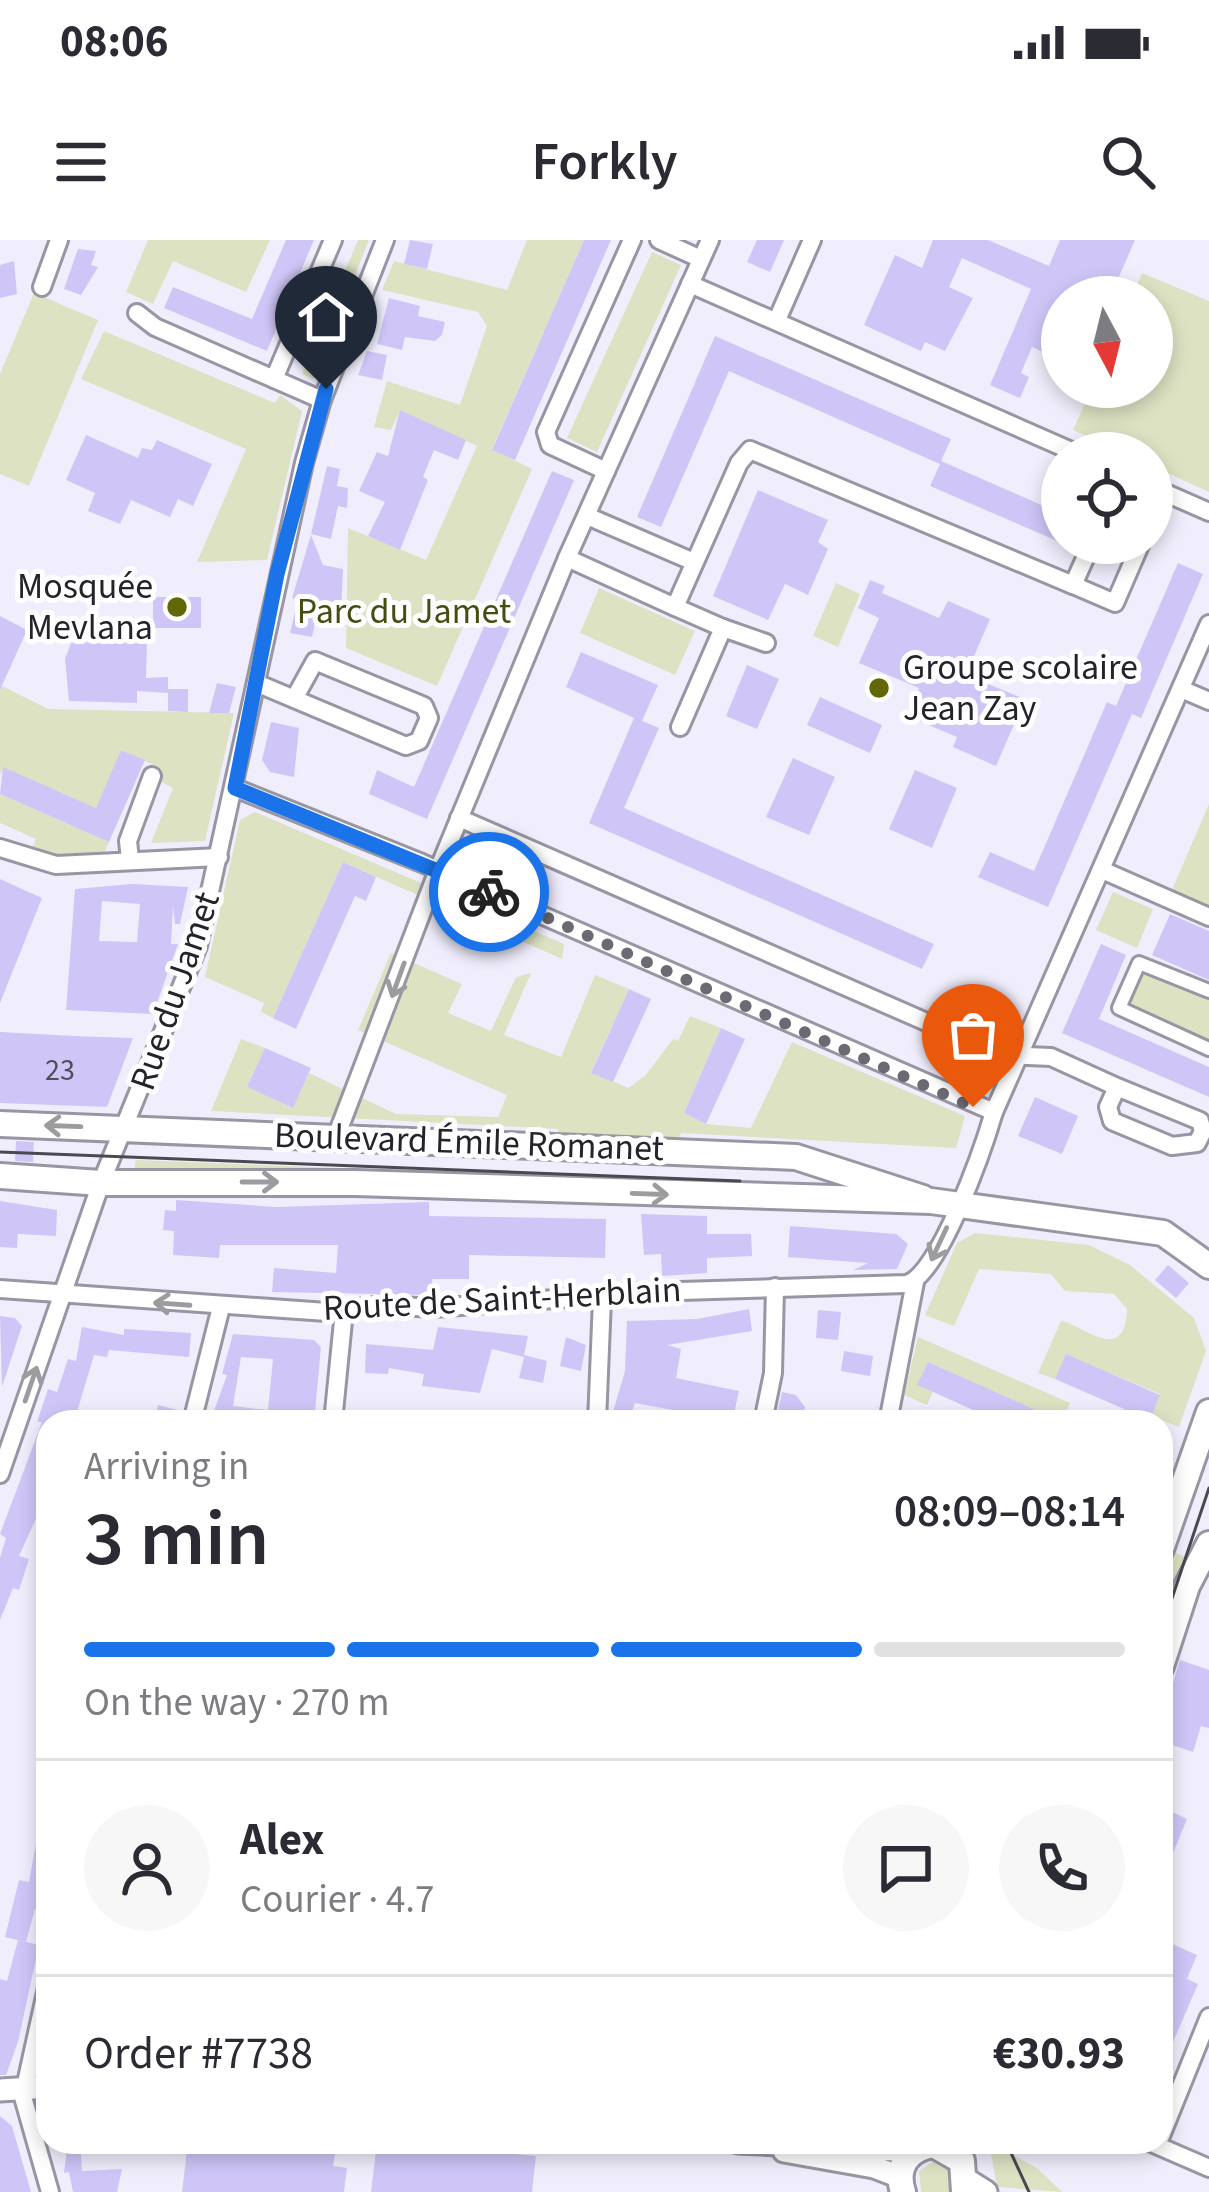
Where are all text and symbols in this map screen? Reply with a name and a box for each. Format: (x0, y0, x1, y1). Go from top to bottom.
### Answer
text: 08:06 (60, 10, 169, 74)
text: Forkly (531, 124, 678, 201)
icon: menu (48, 129, 114, 195)
icon: search (1095, 129, 1161, 195)
pin (275, 266, 377, 389)
north arrow (1041, 276, 1173, 408)
map controls (1041, 276, 1173, 564)
icon: home (293, 284, 359, 350)
button: locate (1041, 432, 1173, 564)
place label: Mosquée Mevlana (17, 561, 153, 653)
park label: Parc du Jamet (297, 586, 511, 637)
marker: Mosquée Mevlana (164, 594, 190, 620)
place label: Groupe scolaire Jean Zay (903, 642, 1138, 734)
marker: Groupe scolaire Jean Zay (866, 675, 892, 701)
courier (429, 832, 549, 952)
icon: bike (456, 859, 522, 925)
street label: Rue du Jamet (117, 885, 233, 1097)
one-way arrow (386, 960, 407, 997)
pin (922, 984, 1024, 1107)
icon: bag (940, 1002, 1006, 1068)
house number: 23 (45, 1049, 75, 1092)
street label: Boulevard Émile Romanet (273, 1110, 665, 1174)
one-way arrow (44, 1114, 83, 1137)
one-way arrow (240, 1171, 279, 1193)
one-way arrow (630, 1183, 669, 1206)
one-way arrow (927, 1226, 949, 1262)
street label: Route de Saint-Herblain (321, 1264, 683, 1334)
one-way arrow (153, 1292, 192, 1315)
one-way arrow (22, 1366, 43, 1403)
text: Arriving in (84, 1439, 249, 1495)
text: 08:09–08:14 (894, 1480, 1125, 1544)
text: 3 min (84, 1484, 269, 1595)
text: On the way · 270 m (84, 1675, 390, 1731)
button: person (84, 1805, 210, 1931)
button: chat (843, 1805, 969, 1931)
button: phone (999, 1805, 1125, 1931)
text: Alex (240, 1808, 324, 1872)
text: Courier · 4.7 (240, 1872, 434, 1928)
text: Order #7738 (84, 2022, 313, 2086)
text: €30.93 (993, 2022, 1125, 2086)

